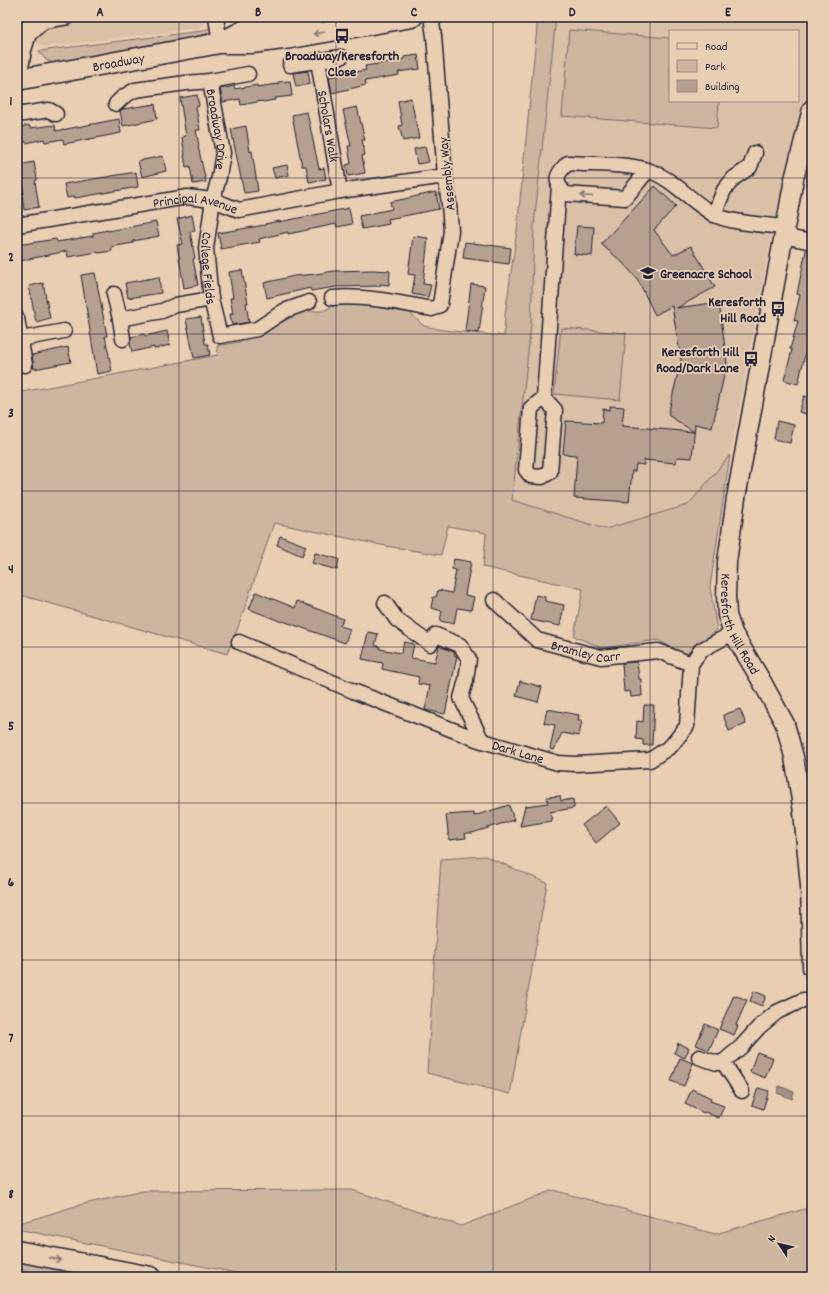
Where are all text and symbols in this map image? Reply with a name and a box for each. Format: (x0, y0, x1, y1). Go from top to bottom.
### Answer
text: A (96, 4, 104, 23)
text: B (255, 4, 261, 23)
text: C (411, 4, 418, 23)
text: D (569, 4, 576, 23)
text: E (725, 4, 732, 23)
bus stop icon: Broadway/Keresforth Close (333, 27, 351, 45)
one-way arrow (313, 29, 326, 37)
legend (669, 30, 799, 102)
text: Road (705, 39, 727, 56)
place label: Broadway/Keresforth Close (285, 47, 400, 83)
street label: Broadway (91, 49, 147, 78)
text: Park (705, 59, 726, 76)
text: Building (705, 79, 740, 96)
street label: Broadway Drive (200, 87, 231, 171)
street label: Scholars Walk (311, 89, 343, 164)
text: 1 (10, 93, 13, 112)
street label: Assembly Way (434, 136, 462, 212)
street label: Principal Avenue (151, 189, 240, 221)
one-way arrow (580, 192, 593, 199)
street label: College Fields (194, 230, 220, 307)
text: 2 (8, 249, 14, 268)
school or university icon: Greenacre School (639, 264, 657, 282)
place label: Greenacre School (660, 265, 752, 285)
place label: Keresforth Hill Road (708, 293, 767, 329)
bus stop icon: Keresforth Hill Road (769, 300, 787, 318)
place label: Keresforth Hill Road/Dark Lane (656, 343, 740, 379)
bus stop icon: Keresforth Hill Road/Dark Lane (742, 350, 760, 368)
text: 3 (8, 405, 14, 424)
text: 4 (8, 561, 14, 580)
street label: Keresforth Hill Road (714, 573, 764, 679)
street label: Bramley Carr (549, 636, 622, 669)
text: 5 (8, 718, 14, 737)
street label: Dark Lane (489, 736, 546, 770)
text: 6 (8, 874, 15, 893)
text: 7 (9, 1030, 14, 1049)
text: 8 (8, 1186, 14, 1205)
north arrow (759, 1224, 799, 1264)
text: N (764, 1232, 781, 1246)
one-way arrow (48, 1255, 61, 1263)

